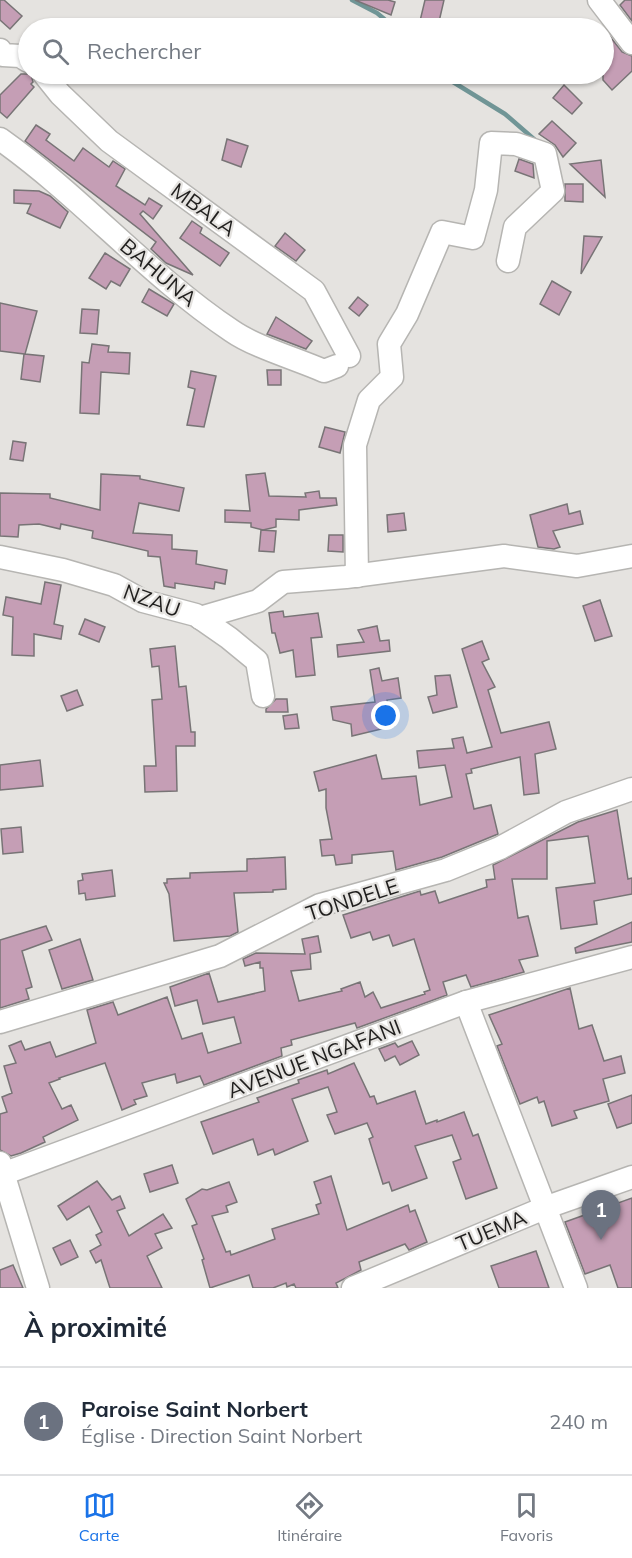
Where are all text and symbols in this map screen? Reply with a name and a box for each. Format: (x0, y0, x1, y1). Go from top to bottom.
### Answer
search box (18, 18, 614, 84)
icon: search (39, 35, 72, 68)
text: Rechercher (87, 37, 201, 65)
street label: MBALA (166, 177, 242, 242)
street label: BAHUNA (115, 232, 203, 312)
street label: NZAU (120, 578, 184, 622)
your location (371, 701, 400, 730)
street label: TONDELE (303, 872, 401, 926)
street label: AVENUE NGAFANI (224, 1013, 404, 1103)
pin: 1 (582, 1190, 620, 1240)
street label: TUEMA (452, 1203, 531, 1256)
text: À proximité (24, 1311, 167, 1344)
text: Paroise Saint Norbert (81, 1395, 308, 1423)
text: 1 (38, 1409, 50, 1434)
text: 240 m (549, 1409, 608, 1434)
text: Église · Direction Saint Norbert (81, 1423, 362, 1448)
tab: Carte (79, 1489, 120, 1545)
tab: Itinéraire (277, 1489, 342, 1545)
tab: Favoris (500, 1489, 553, 1545)

